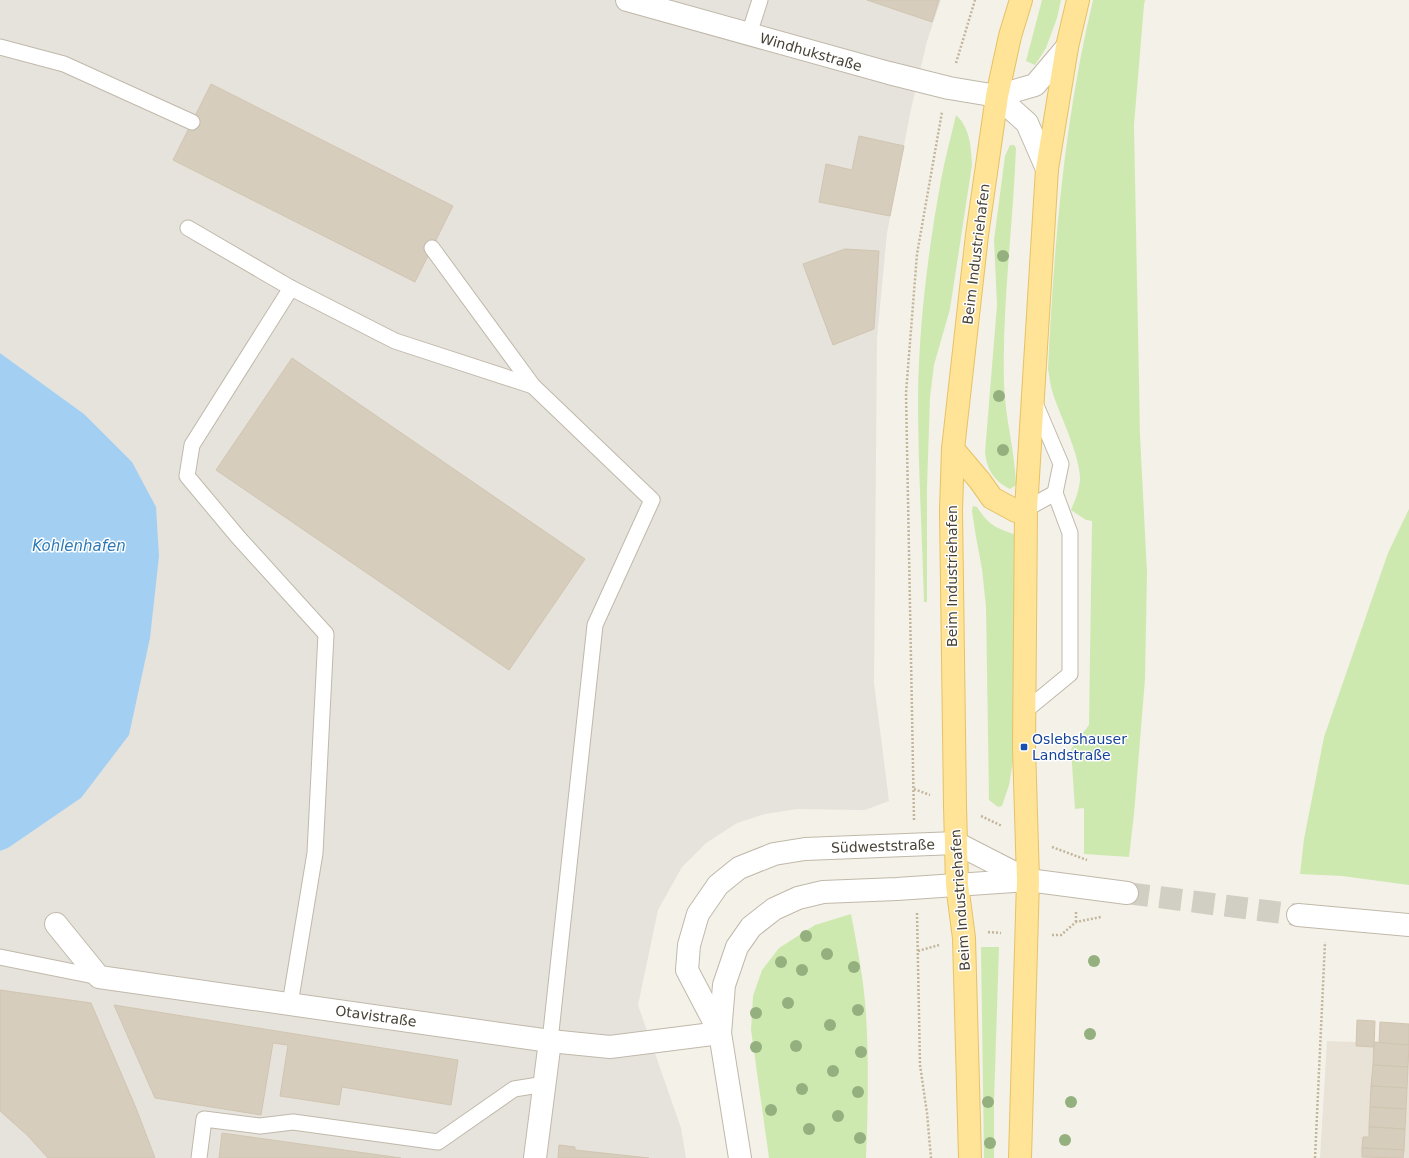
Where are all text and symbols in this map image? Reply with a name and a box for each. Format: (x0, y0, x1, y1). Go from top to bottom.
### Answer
street label: Windhukstraße (758, 30, 864, 74)
street label: Beim Industriehafen (959, 183, 993, 325)
street label: Beim Industriehafen (944, 505, 960, 647)
water label: Kohlenhafen (32, 537, 126, 555)
place label: Oslebshauser Landstraße (1032, 731, 1127, 763)
marker: Oslebshauser Landstraße (1019, 742, 1029, 752)
street label: Beim Industriehafen (947, 829, 973, 971)
street label: Südweststraße (831, 836, 935, 856)
street label: Otavistraße (334, 1002, 418, 1030)

